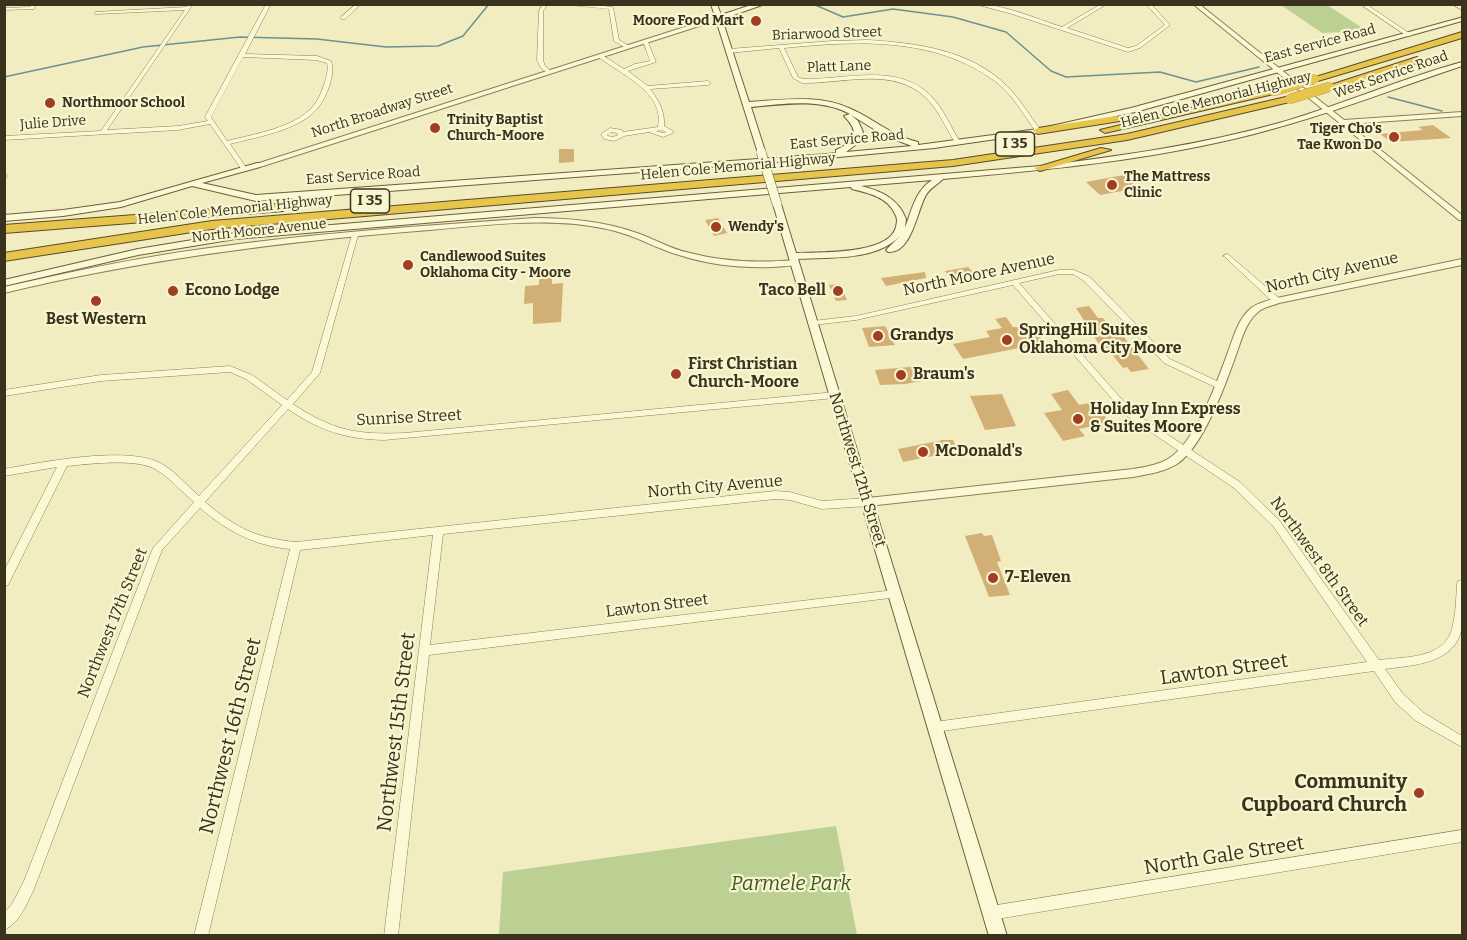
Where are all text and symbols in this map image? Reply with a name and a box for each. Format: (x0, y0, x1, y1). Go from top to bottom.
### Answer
place label: Moore Food Mart (633, 13, 744, 29)
marker: Moore Food Mart (749, 14, 763, 28)
street label: East Service Road (1262, 21, 1378, 67)
street label: Briarwood Street (772, 24, 882, 44)
street label: West Service Road (1332, 48, 1450, 102)
street label: Platt Lane (807, 57, 871, 77)
street label: Helen Cole Memorial Highway (1119, 68, 1313, 132)
street label: North Broadway Street (309, 80, 455, 142)
place label: Northmoor School (62, 95, 185, 111)
marker: Northmoor School (43, 96, 57, 110)
street label: Julie Drive (19, 112, 87, 134)
place label: Trinity Baptist Church-Moore (447, 112, 544, 144)
marker: Trinity Baptist Church-Moore (428, 121, 442, 135)
place label: Tiger Cho's Tae Kwon Do (1297, 121, 1382, 154)
street label: East Service Road (789, 127, 905, 153)
marker: Tiger Cho's Tae Kwon Do (1387, 130, 1401, 144)
road number: I 35 (996, 132, 1034, 156)
street label: Helen Cole Memorial Highway (640, 150, 836, 184)
street label: East Service Road (305, 164, 421, 188)
place label: The Mattress Clinic (1124, 169, 1210, 202)
marker: The Mattress Clinic (1105, 178, 1119, 192)
road number: I 35 (350, 189, 389, 213)
street label: Helen Cole Memorial Highway (137, 191, 333, 229)
street label: North Moore Avenue (191, 216, 327, 246)
place label: Wendy's (728, 219, 784, 235)
marker: Wendy's (709, 220, 723, 234)
street label: North City Avenue (1264, 248, 1400, 298)
place label: Candlewood Suites Oklahoma City - Moore (420, 249, 571, 282)
street label: North Moore Avenue (901, 250, 1057, 300)
marker: Candlewood Suites Oklahoma City - Moore (401, 258, 415, 272)
place label: Econo Lodge (185, 281, 280, 301)
place label: Taco Bell (759, 281, 826, 301)
marker: Econo Lodge (166, 284, 180, 298)
marker: Taco Bell (831, 284, 845, 298)
marker: Best Western (89, 294, 103, 308)
place label: Best Western (46, 310, 146, 330)
place label: SpringHill Suites Oklahoma City Moore (1019, 321, 1182, 359)
place label: Grandys (890, 326, 954, 346)
marker: Grandys (871, 329, 885, 343)
marker: SpringHill Suites Oklahoma City Moore (1000, 333, 1014, 347)
place label: First Christian Church-Moore (688, 355, 799, 393)
place label: Braum's (913, 365, 975, 385)
marker: First Christian Church-Moore (669, 367, 683, 381)
marker: Braum's (894, 368, 908, 382)
street label: Northwest 12th Street (824, 390, 890, 550)
place label: Holiday Inn Express & Suites Moore (1090, 400, 1241, 438)
street label: Sunrise Street (356, 406, 462, 430)
marker: Holiday Inn Express & Suites Moore (1071, 412, 1085, 426)
place label: McDonald's (935, 442, 1022, 462)
marker: McDonald's (916, 445, 930, 459)
street label: North City Avenue (647, 472, 783, 502)
street label: Northwest 8th Street (1266, 494, 1372, 630)
street label: Northwest 17th Street (74, 545, 152, 701)
place label: 7-Eleven (1005, 568, 1071, 588)
marker: 7-Eleven (986, 571, 1000, 585)
street label: Lawton Street (605, 590, 709, 622)
street label: Northwest 15th Street (373, 631, 421, 833)
street label: Northwest 16th Street (195, 635, 267, 837)
street label: Lawton Street (1158, 649, 1290, 691)
place label: Community Cupboard Church (1241, 770, 1407, 817)
marker: Community Cupboard Church (1412, 786, 1426, 800)
street label: North Gale Street (1142, 831, 1306, 881)
park label: Parmele Park (731, 872, 851, 896)

